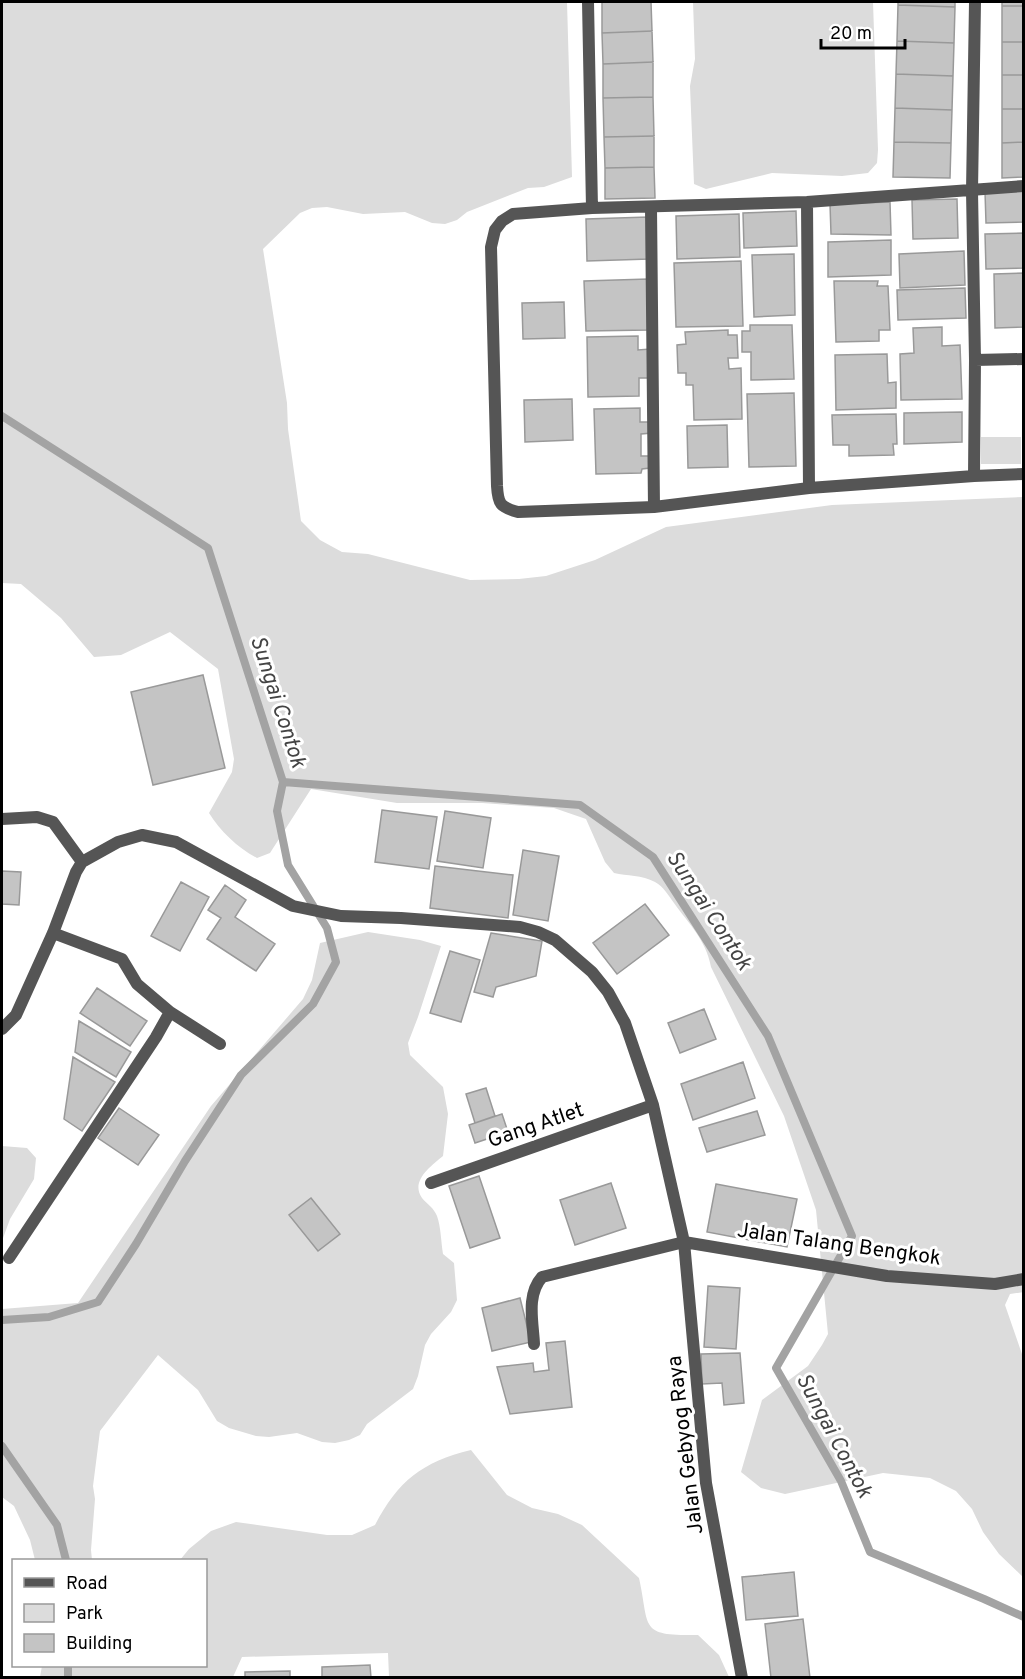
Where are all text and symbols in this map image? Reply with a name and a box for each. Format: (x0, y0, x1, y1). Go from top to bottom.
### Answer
scale bar (821, 12, 905, 50)
text: 20 m (830, 23, 872, 46)
water label: Sungai Contok (243, 633, 311, 772)
water label: Sungai Contok (659, 846, 757, 977)
street label: Gang Atlet (484, 1097, 588, 1155)
street label: Jalan Talang Bengkok (735, 1217, 943, 1273)
street label: Jalan Gebyog Raya (662, 1354, 710, 1536)
water label: Sungai Contok (789, 1369, 878, 1504)
legend (12, 1559, 207, 1667)
text: Road (66, 1573, 108, 1596)
text: Park (66, 1603, 103, 1626)
text: Building (66, 1633, 132, 1656)

